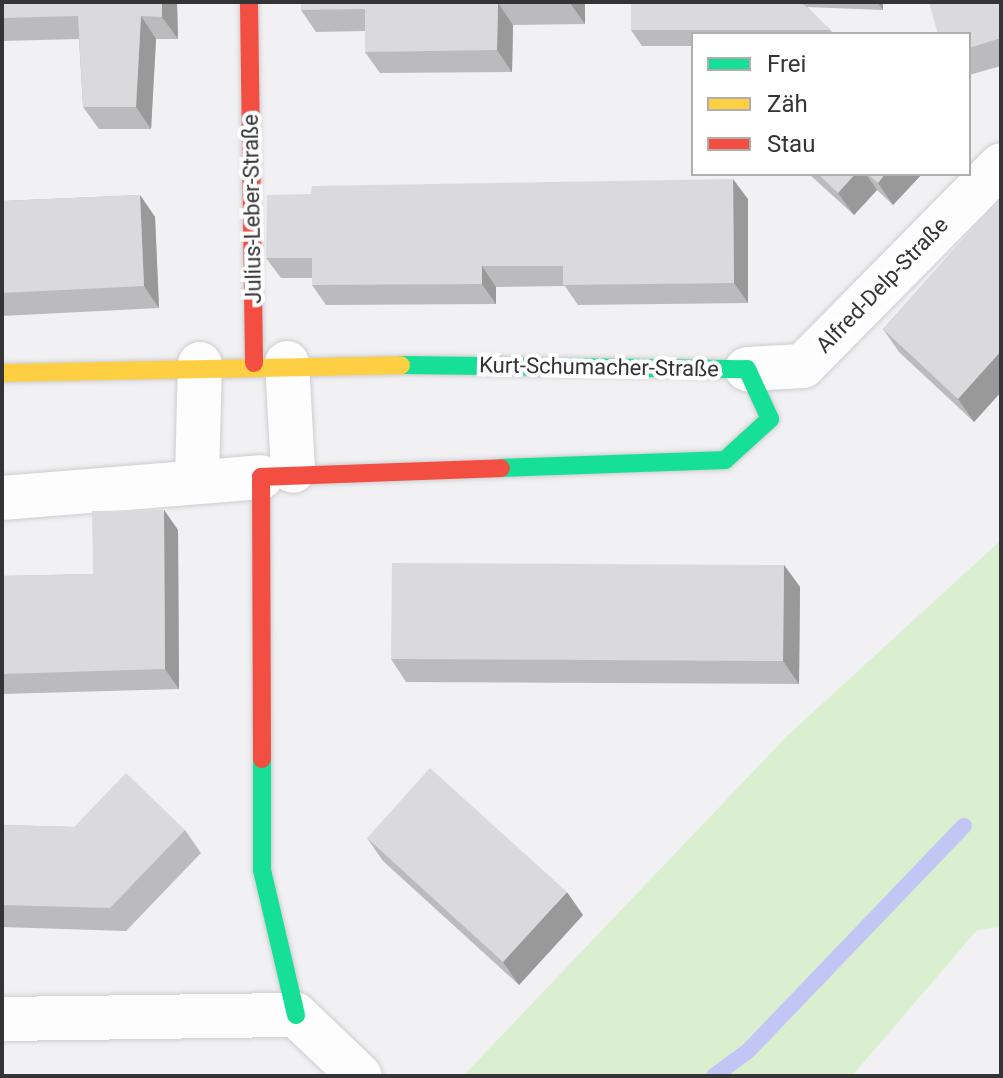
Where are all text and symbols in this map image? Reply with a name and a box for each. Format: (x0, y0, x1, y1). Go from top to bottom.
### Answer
legend (691, 32, 971, 176)
text: Frei (767, 50, 806, 78)
text: Zäh (767, 90, 808, 118)
street label: Julius-Leber-Straße (237, 114, 267, 304)
text: Stau (767, 130, 815, 158)
street label: Alfred-Delp-Straße (810, 212, 954, 358)
street label: Kurt-Schumacher-Straße (479, 352, 719, 382)

